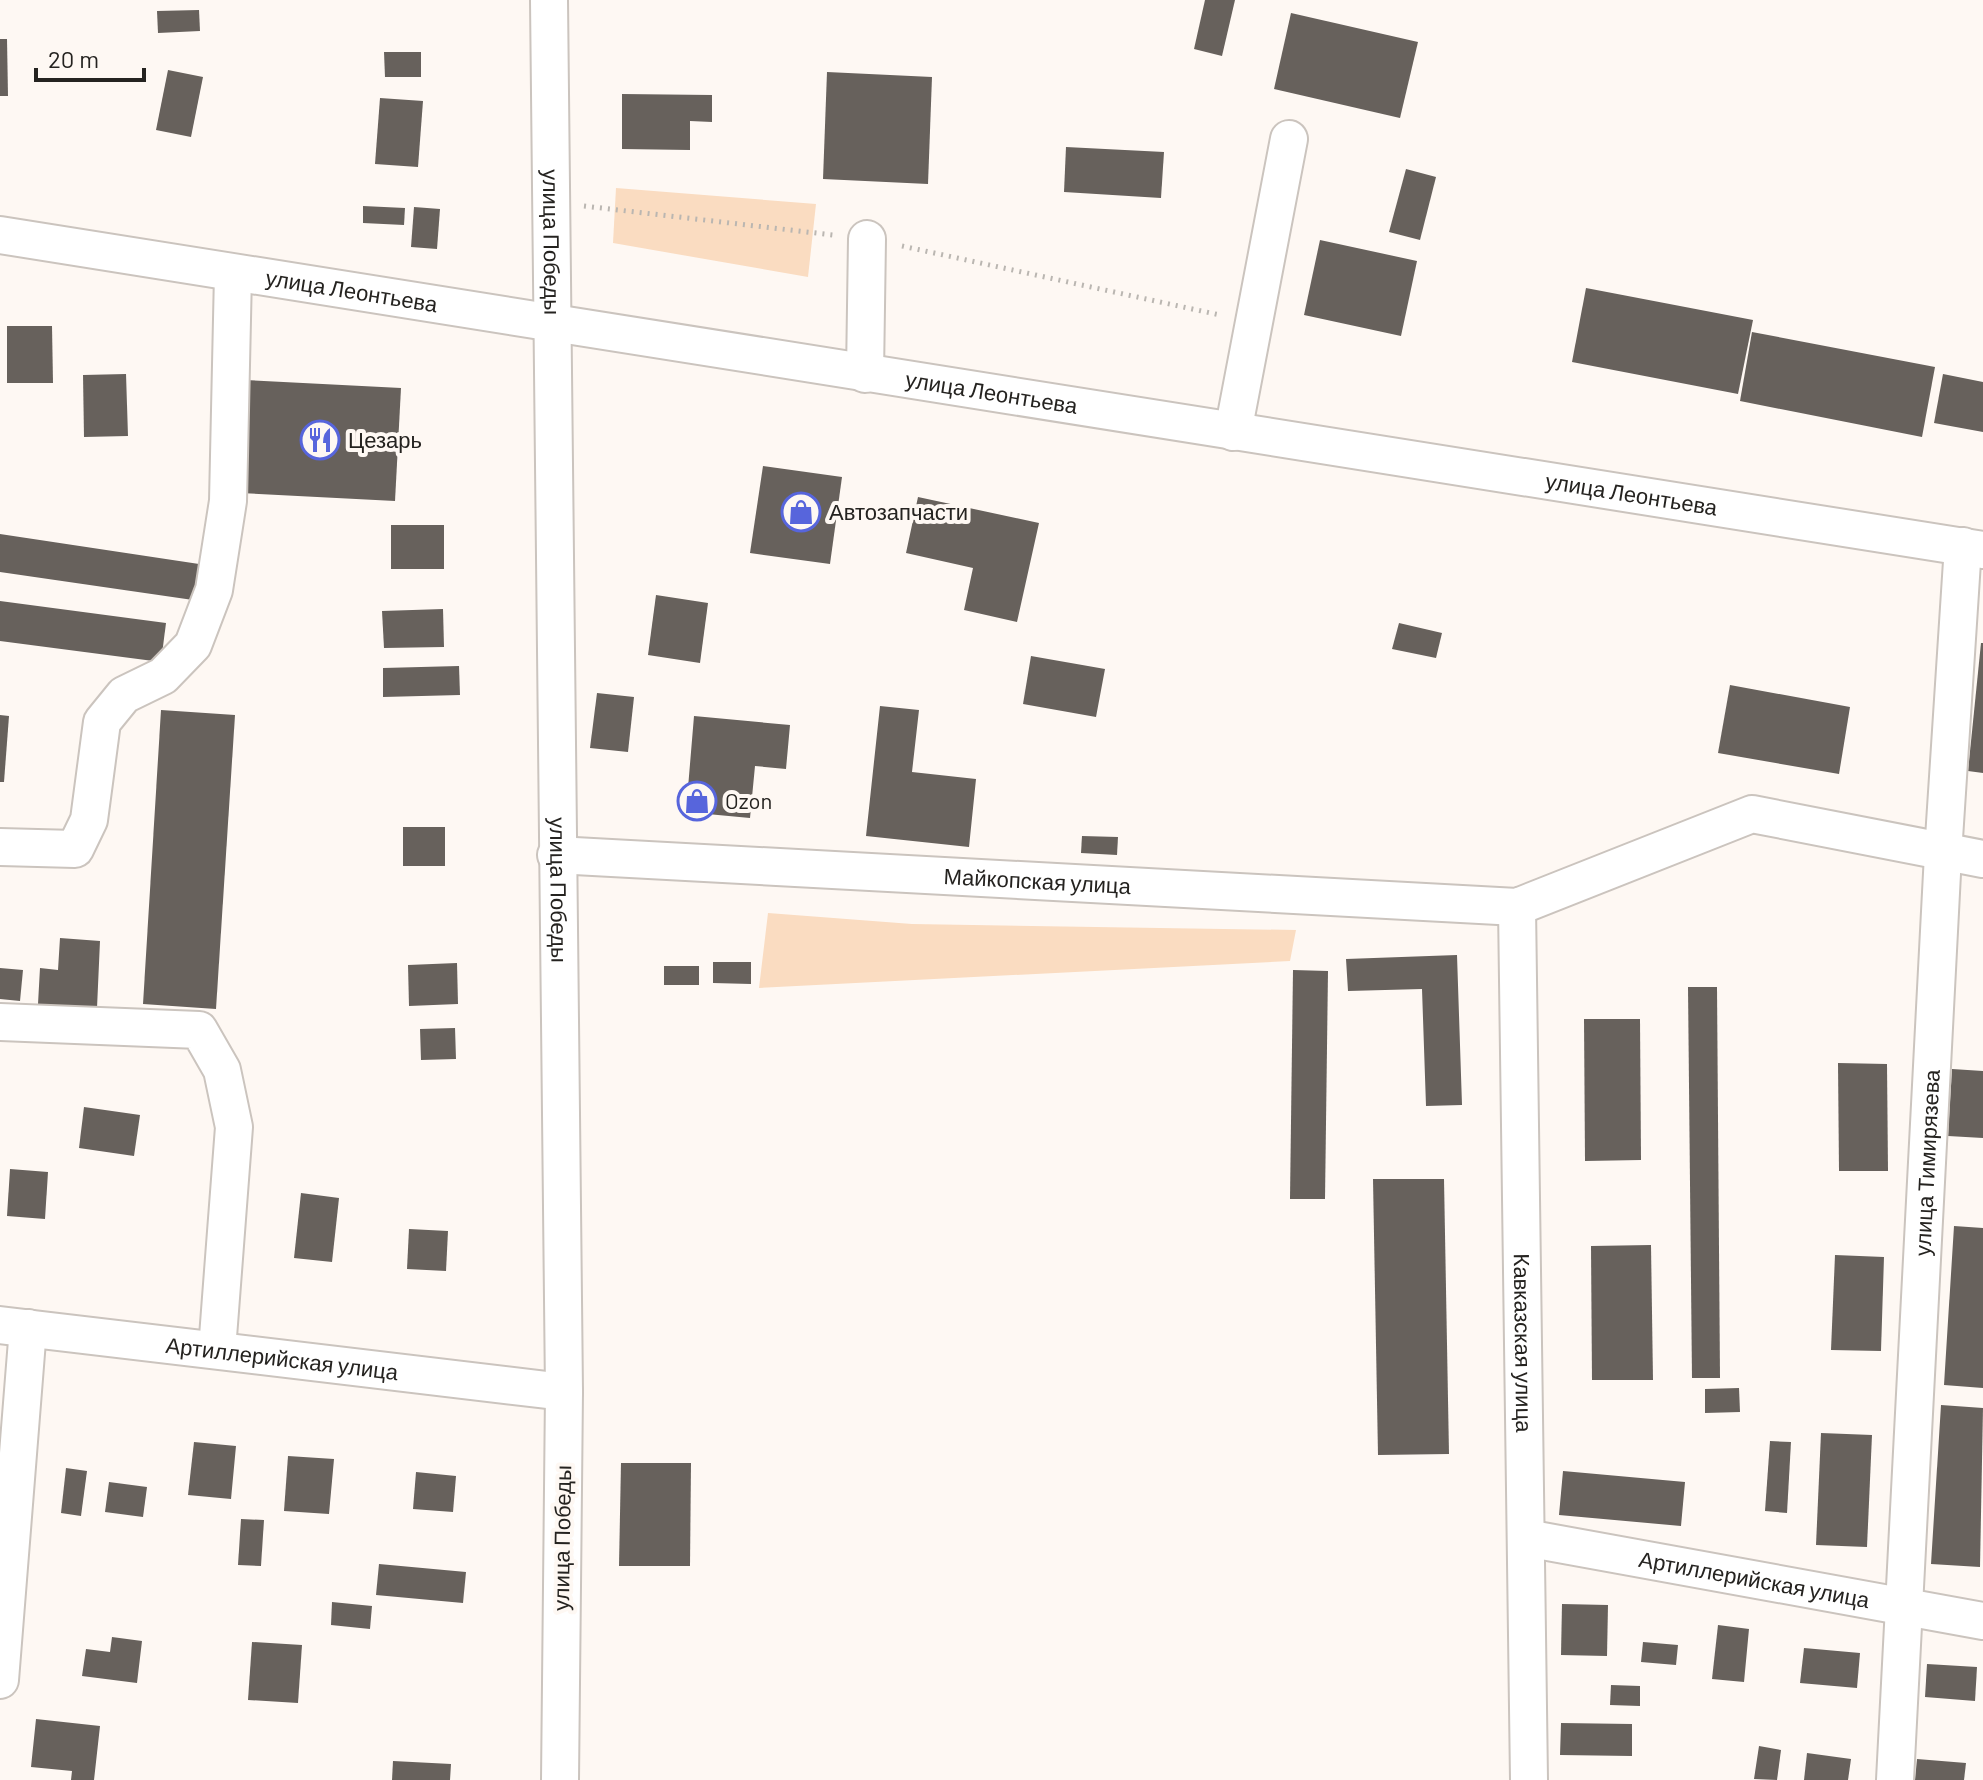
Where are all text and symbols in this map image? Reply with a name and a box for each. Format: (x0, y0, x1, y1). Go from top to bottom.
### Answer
scale bar (36, 32, 144, 82)
text: 20 m (48, 44, 99, 73)
street label: улица Победы (538, 169, 566, 315)
street label: улица Леонтьева (264, 263, 440, 316)
street label: улица Леонтьева (904, 365, 1080, 418)
restaurant icon: Цезарь (299, 419, 341, 461)
place label: Цезарь (348, 426, 422, 453)
street label: улица Леонтьева (1544, 467, 1720, 520)
shop icon: Автозапчасти (780, 491, 822, 533)
place label: Автозапчасти (829, 498, 968, 524)
shop icon: Ozon (676, 780, 718, 822)
place label: Ozon (725, 787, 772, 813)
street label: улица Победы (545, 817, 573, 963)
street label: Майкопская улица (943, 862, 1132, 898)
street label: улица Тимирязева (1908, 1068, 1944, 1257)
street label: Кавказская улица (1510, 1253, 1538, 1433)
street label: Артиллерийская улица (165, 1331, 401, 1384)
street label: улица Победы (547, 1465, 576, 1611)
street label: Артиллерийская улица (1637, 1545, 1873, 1612)

